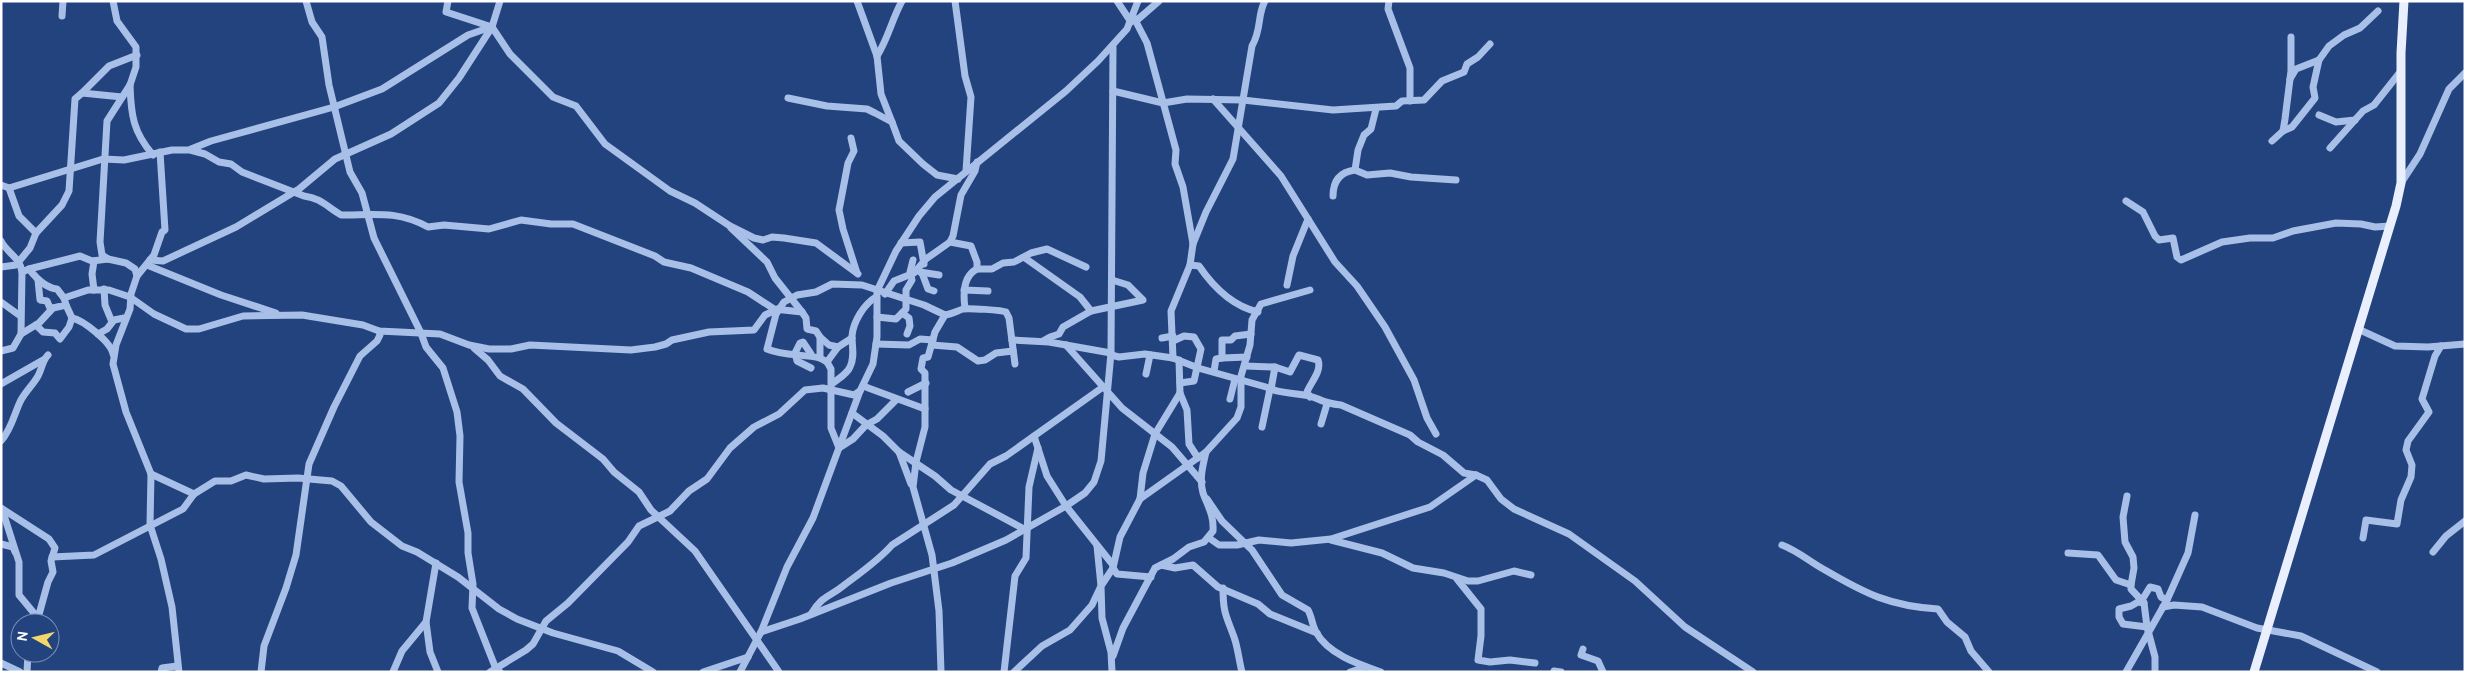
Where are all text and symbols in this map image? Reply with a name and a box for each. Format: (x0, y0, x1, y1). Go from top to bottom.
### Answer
north arrow (10, 613, 60, 663)
text: N (13, 630, 32, 642)

